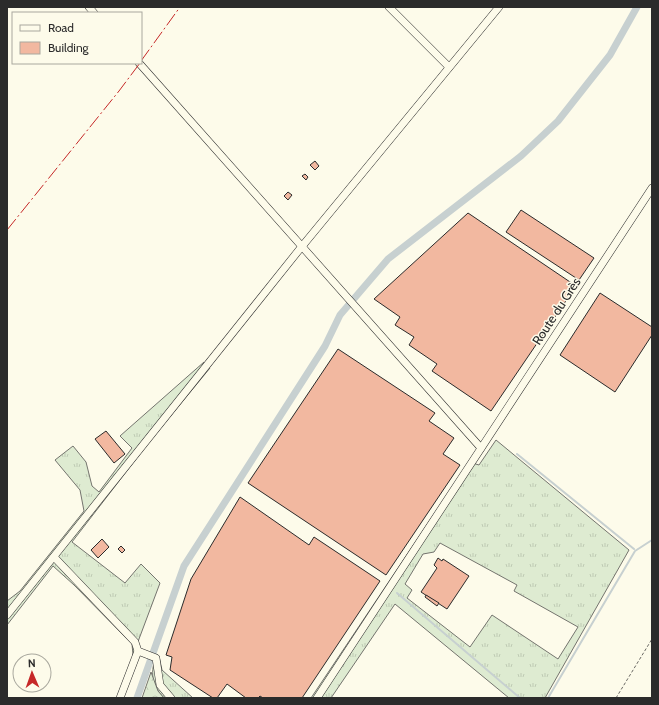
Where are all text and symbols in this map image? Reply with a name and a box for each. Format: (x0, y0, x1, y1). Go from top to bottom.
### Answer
legend (12, 12, 142, 64)
text: Road (48, 20, 74, 35)
text: Building (48, 40, 90, 55)
street label: Route du Grès (528, 274, 584, 348)
north arrow (12, 653, 52, 693)
text: N (28, 656, 36, 670)

